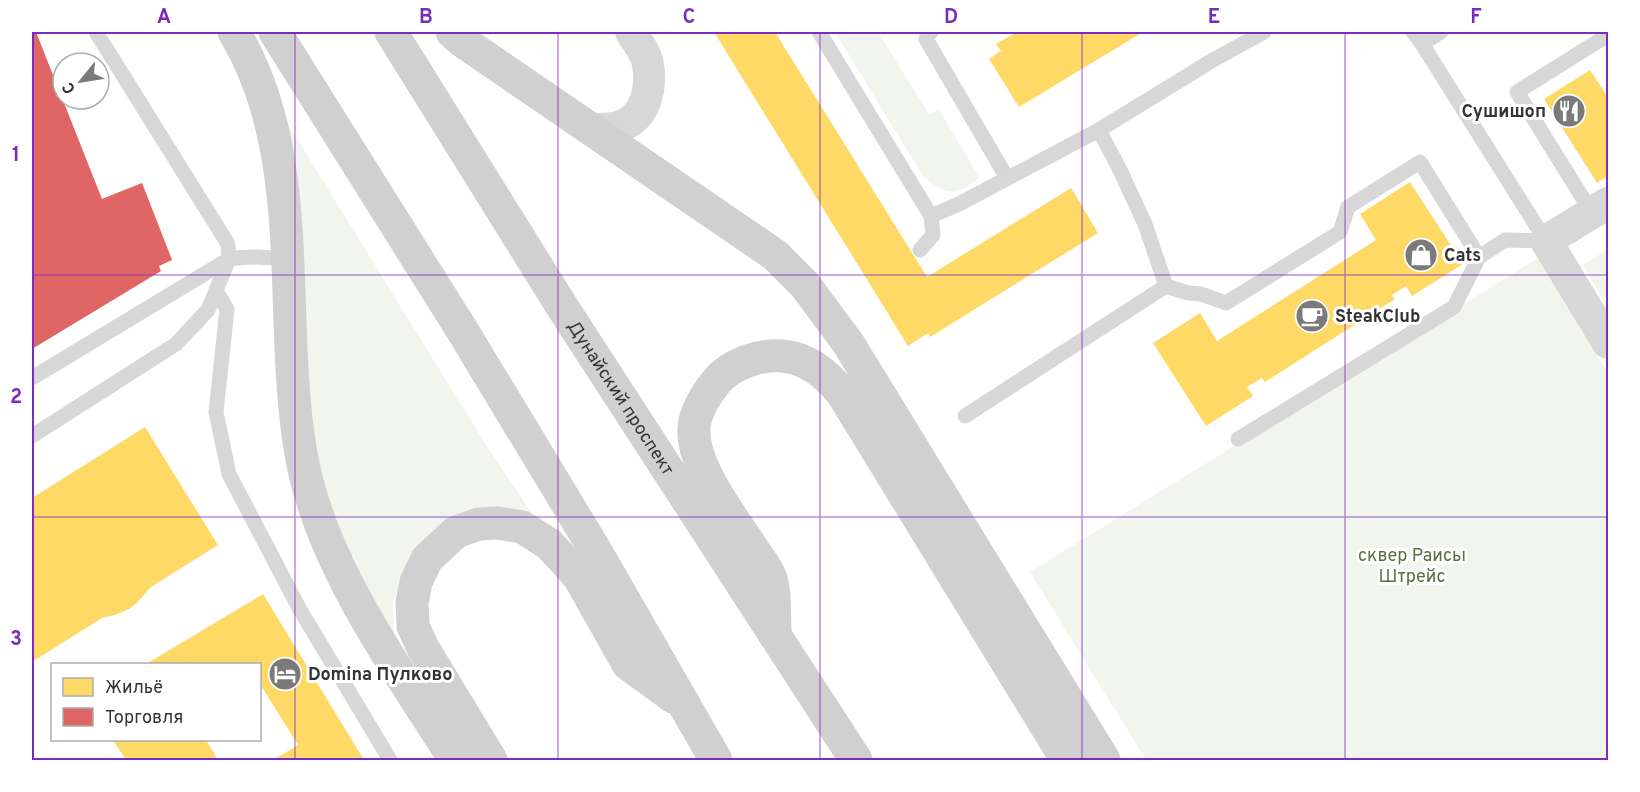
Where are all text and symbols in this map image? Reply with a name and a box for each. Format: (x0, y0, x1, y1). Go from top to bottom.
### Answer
text: A (157, 5, 171, 31)
text: B (419, 5, 433, 31)
text: C (683, 5, 695, 31)
text: D (944, 5, 958, 31)
text: E (1208, 5, 1220, 31)
text: F (1470, 5, 1482, 31)
north arrow (51, 51, 111, 111)
text: С (59, 78, 81, 97)
restaurant icon: Сушишоп (1551, 93, 1587, 129)
place label: Сушишоп (1461, 101, 1546, 124)
text: 1 (12, 143, 20, 169)
shop icon: Cats (1403, 237, 1439, 273)
place label: Cats (1444, 245, 1481, 268)
cafe icon: SteakClub (1294, 298, 1330, 334)
place label: SteakClub (1335, 306, 1420, 329)
street label: Дунайский проспект (561, 317, 678, 480)
text: 2 (10, 385, 22, 411)
park label: сквер Раисы Штрейс (1358, 545, 1466, 589)
text: 3 (10, 627, 22, 653)
hotel icon: Domina Пулково (267, 656, 303, 692)
legend (51, 663, 261, 741)
place label: Domina Пулково (308, 664, 452, 687)
text: Жильё (105, 677, 163, 700)
text: Торговля (105, 707, 183, 730)

